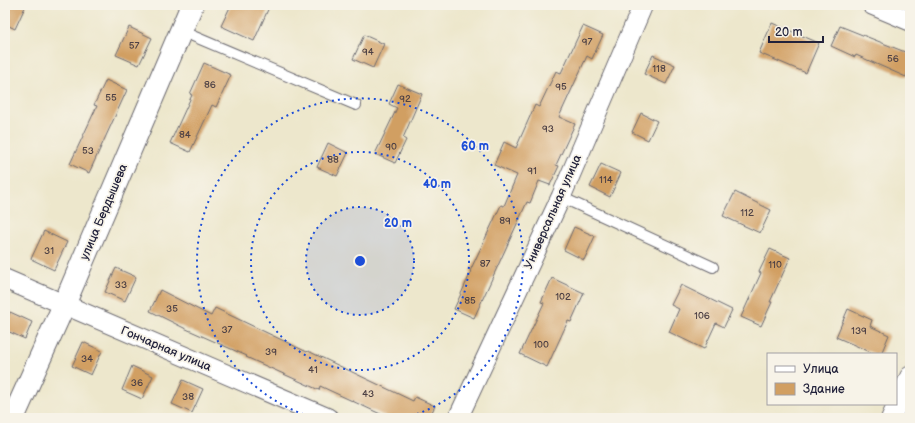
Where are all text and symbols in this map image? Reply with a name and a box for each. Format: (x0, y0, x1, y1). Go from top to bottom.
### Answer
scale bar (769, 18, 823, 44)
text: 20 m (775, 25, 802, 40)
house number: 97 (582, 36, 592, 48)
house number: 57 (129, 40, 139, 52)
house number: 94 (362, 46, 374, 58)
house number: 56 (887, 53, 899, 65)
house number: 118 (652, 63, 666, 75)
house number: 86 (204, 79, 216, 91)
house number: 95 (555, 81, 567, 93)
house number: 55 (105, 92, 117, 104)
house number: 92 (399, 93, 411, 105)
house number: 93 (542, 123, 554, 135)
house number: 84 (179, 129, 191, 141)
text: 60 m (461, 139, 489, 154)
house number: 90 (385, 141, 397, 153)
house number: 53 (82, 145, 94, 157)
street label: Универсальная улица (521, 152, 585, 272)
house number: 88 (327, 154, 339, 166)
street label: улица Бердышева (77, 162, 131, 262)
house number: 91 (527, 165, 537, 177)
house number: 114 (599, 174, 613, 186)
text: 40 m (423, 177, 451, 192)
house number: 112 (740, 207, 754, 219)
house number: 89 (499, 215, 511, 227)
text: 20 m (384, 216, 412, 231)
house number: 31 (44, 245, 54, 257)
centre of rings (353, 254, 367, 268)
house number: 87 (480, 258, 490, 270)
house number: 110 (768, 259, 782, 271)
house number: 33 (115, 279, 127, 291)
house number: 102 (555, 291, 571, 303)
house number: 85 (464, 295, 476, 307)
house number: 35 (166, 303, 178, 315)
house number: 106 (694, 310, 710, 322)
street label: Гончарная улица (119, 323, 213, 375)
house number: 37 (221, 324, 233, 336)
house number: 139 (851, 325, 867, 337)
house number: 100 (533, 339, 549, 351)
house number: 39 (265, 346, 277, 358)
house number: 34 (81, 353, 93, 365)
legend (767, 353, 897, 405)
text: Улица (803, 362, 839, 377)
house number: 41 (308, 364, 318, 376)
house number: 36 (131, 377, 143, 389)
text: Здание (803, 382, 845, 397)
house number: 43 (362, 388, 374, 400)
house number: 38 (182, 391, 194, 403)

